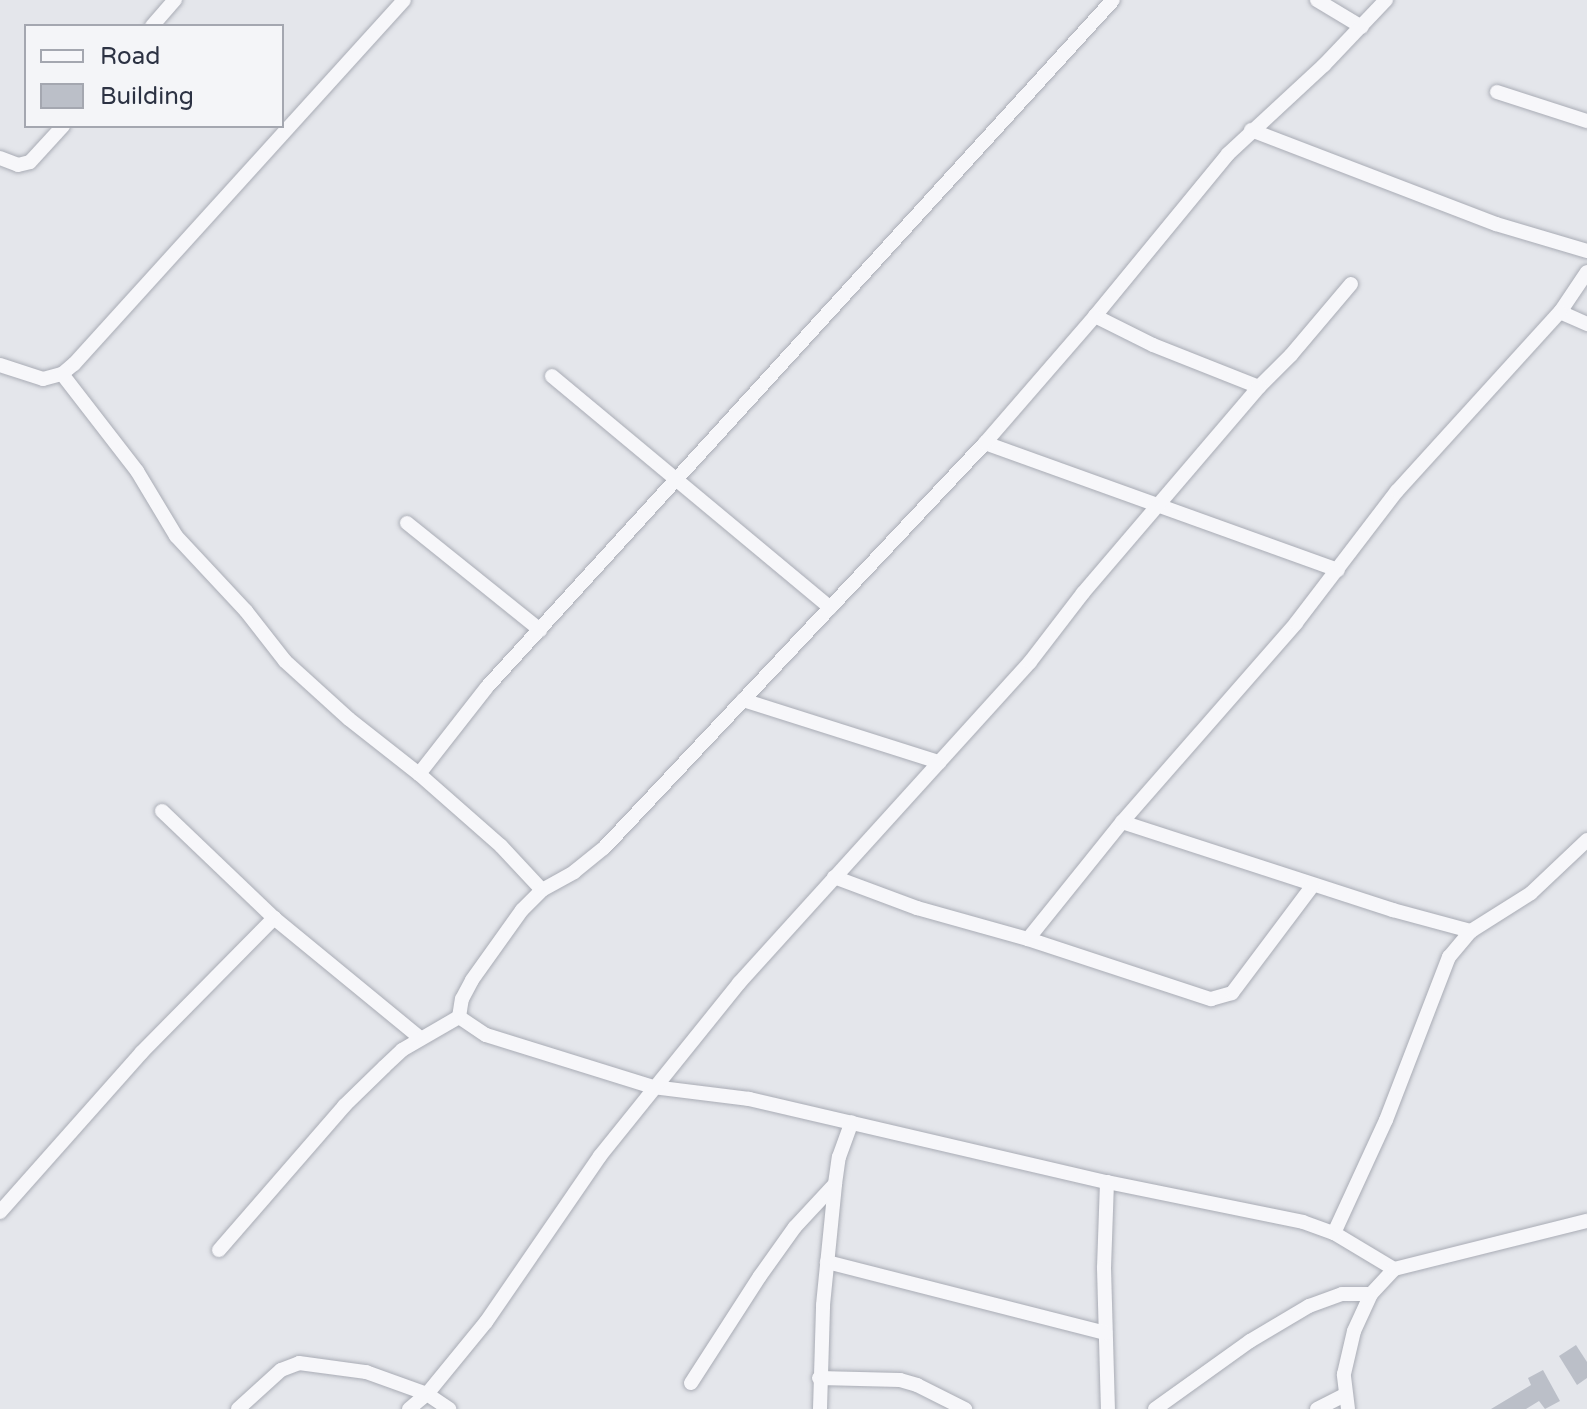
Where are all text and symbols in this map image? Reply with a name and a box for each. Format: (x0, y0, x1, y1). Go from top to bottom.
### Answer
legend (24, 24, 284, 128)
text: Road (100, 42, 160, 71)
text: Building (100, 82, 194, 111)

